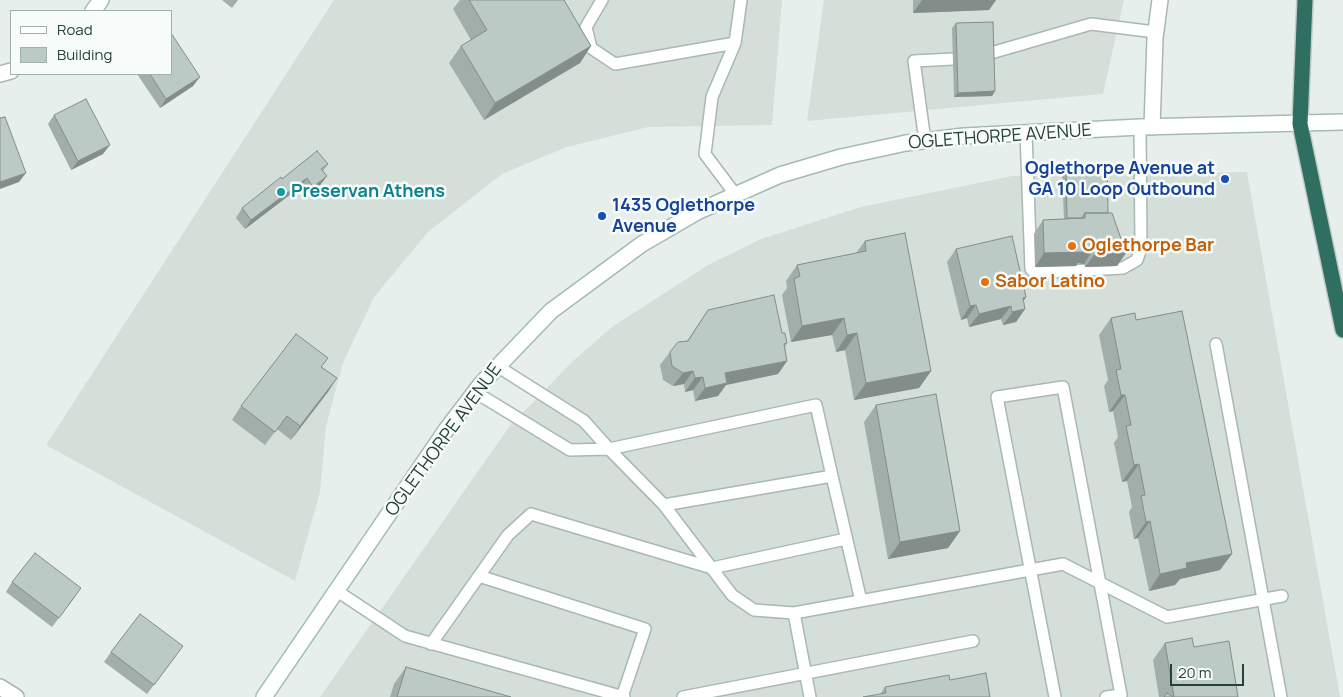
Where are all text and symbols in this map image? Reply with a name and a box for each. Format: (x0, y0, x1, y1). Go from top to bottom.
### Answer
legend (10, 10, 172, 75)
text: Road (57, 19, 93, 40)
text: Building (57, 44, 112, 65)
street label: OGLETHORPE AVENUE (908, 120, 1092, 154)
place label: Oglethorpe Avenue at GA 10 Loop Outbound (1025, 158, 1215, 200)
marker: Oglethorpe Avenue at GA 10 Loop Outbound (1219, 173, 1231, 185)
place label: Preservan Athens (291, 181, 445, 203)
marker: Preservan Athens (275, 186, 287, 198)
place label: 1435 Oglethorpe Avenue (612, 195, 755, 238)
marker: 1435 Oglethorpe Avenue (596, 210, 608, 222)
place label: Oglethorpe Bar (1082, 235, 1214, 257)
marker: Oglethorpe Bar (1066, 240, 1078, 252)
place label: Sabor Latino (995, 271, 1105, 293)
marker: Sabor Latino (979, 276, 991, 288)
street label: OGLETHORPE AVENUE (381, 359, 507, 521)
scale bar (1173, 654, 1247, 686)
text: 20 m (1178, 662, 1211, 683)

